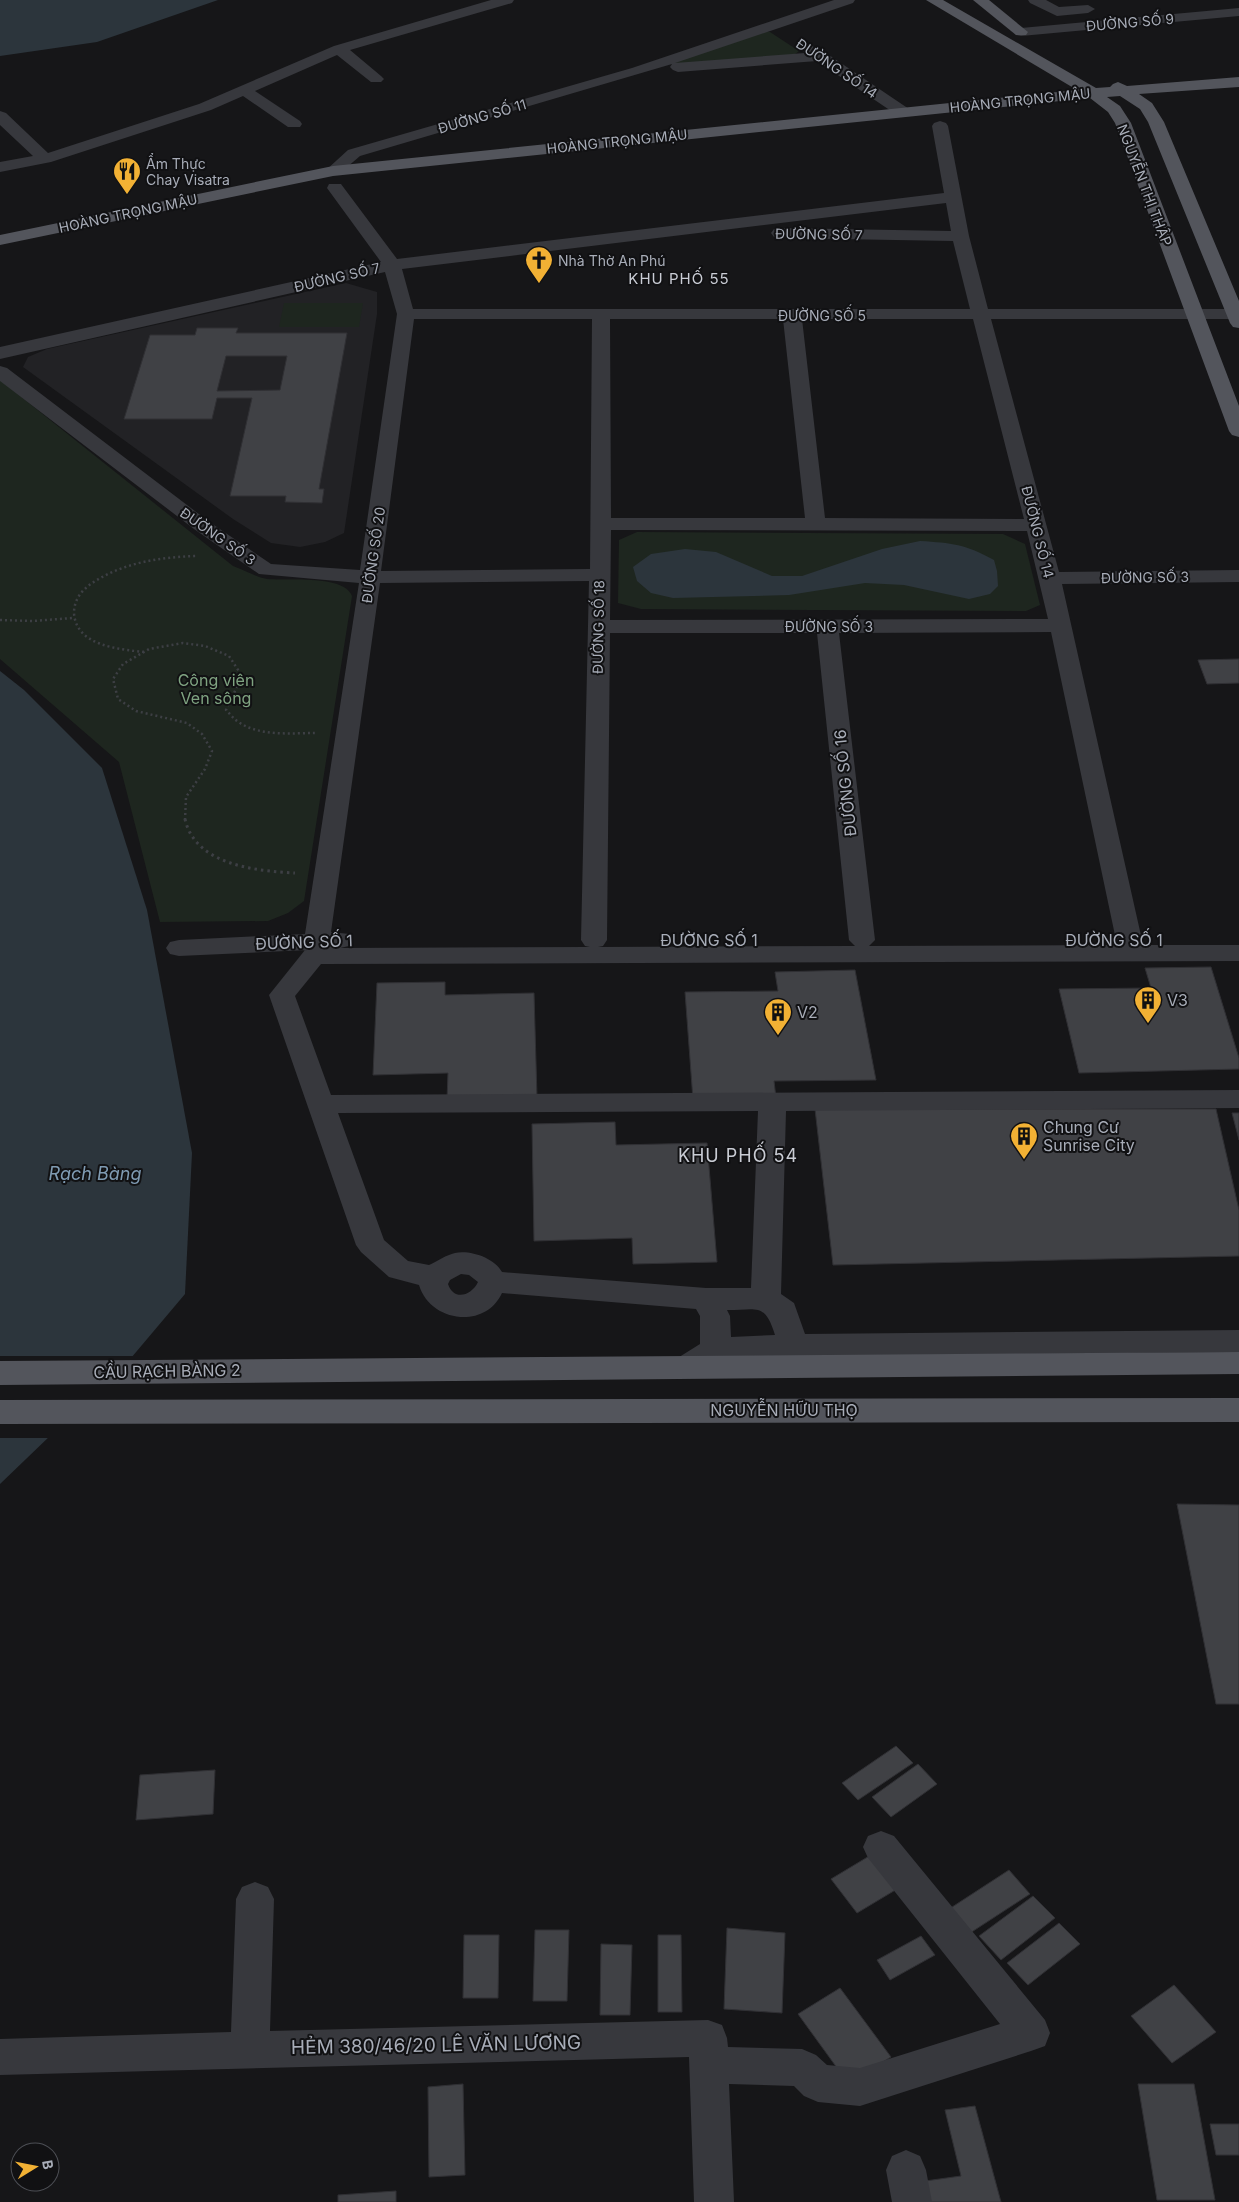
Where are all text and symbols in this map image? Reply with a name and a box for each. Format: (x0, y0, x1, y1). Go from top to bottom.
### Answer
street label: ĐƯỜNG SỐ 9 (1085, 7, 1175, 34)
street label: ĐƯỜNG SỐ 14 (793, 32, 883, 101)
street label: HOÀNG TRỌNG MẬU (949, 84, 1091, 116)
street label: ĐƯỜNG SỐ 11 (435, 92, 528, 137)
street label: NGUYỄN THỊ THẬP (1114, 121, 1179, 248)
street label: HOÀNG TRỌNG MẬU (546, 125, 688, 157)
place label: Ẩm Thực Chay Visatra (146, 153, 230, 188)
restaurant icon: Ẩm Thực Chay Visatra (112, 156, 142, 195)
street label: HOÀNG TRỌNG MẬU (57, 190, 199, 236)
street label: ĐƯỜNG SỐ 7 (775, 222, 863, 243)
church icon: Nhà Thờ An Phú (524, 245, 554, 284)
place label: Nhà Thờ An Phú (558, 252, 666, 269)
street label: ĐƯỜNG SỐ 7 (292, 256, 382, 295)
district label: KHU PHỐ 55 (628, 267, 730, 288)
street label: ĐƯỜNG SỐ 5 (778, 304, 866, 324)
street label: ĐƯỜNG SỐ 14 (1018, 483, 1061, 580)
street label: ĐƯỜNG SỐ 3 (177, 501, 261, 568)
street label: ĐƯỜNG SỐ 20 (355, 505, 388, 604)
street label: ĐƯỜNG SỐ 3 (1101, 565, 1189, 586)
street label: ĐƯỜNG SỐ 18 (586, 580, 607, 674)
street label: ĐƯỜNG SỐ 3 (785, 615, 873, 635)
park label: Công viên Ven sông (178, 670, 254, 708)
street label: ĐƯỜNG SỐ 16 (827, 728, 861, 838)
street label: ĐƯỜNG SỐ 1 (255, 928, 353, 954)
street label: ĐƯỜNG SỐ 1 (660, 928, 758, 950)
street label: ĐƯỜNG SỐ 1 (1065, 928, 1163, 950)
building icon: V3 (1133, 985, 1163, 1024)
place label: V3 (1167, 990, 1188, 1010)
building icon: V2 (763, 997, 793, 1036)
place label: V2 (797, 1002, 818, 1022)
place label: Chung Cư Sunrise City (1043, 1117, 1135, 1155)
building icon: Chung Cư Sunrise City (1009, 1121, 1039, 1160)
district label: KHU PHỐ 54 (678, 1141, 798, 1166)
water label: Rạch Bàng (48, 1163, 142, 1184)
street label: CẦU RẠCH BÀNG 2 (93, 1358, 241, 1382)
street label: NGUYỄN HỮU THỌ (710, 1398, 858, 1420)
street label: HẺM 380/46/20 LÊ VĂN LƯƠNG (291, 2030, 581, 2059)
north arrow (10, 2142, 60, 2192)
text: B (39, 2159, 57, 2171)

